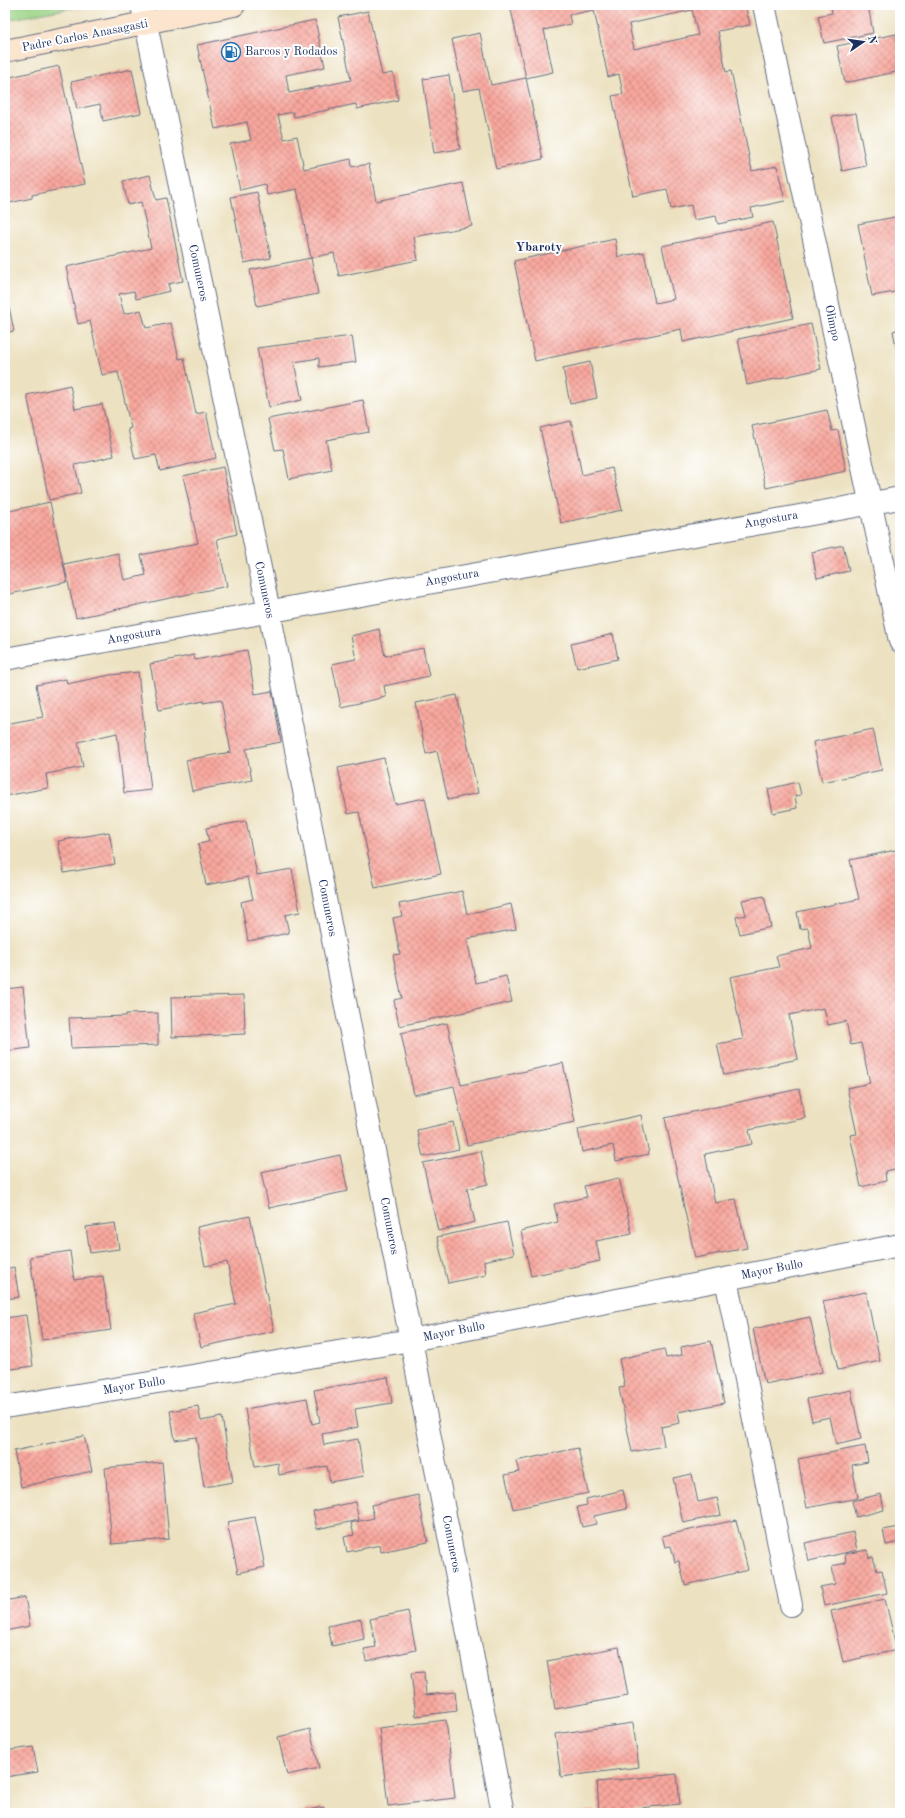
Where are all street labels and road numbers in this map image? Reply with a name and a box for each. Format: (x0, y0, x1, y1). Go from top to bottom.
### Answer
street label: Padre Carlos Anasagasti (21, 18, 149, 54)
street label: Comuneros (186, 243, 210, 303)
street label: Olimpo (822, 304, 842, 342)
street label: Angostura (743, 509, 799, 531)
street label: Comuneros (252, 560, 276, 620)
street label: Angostura (424, 567, 480, 589)
street label: Angostura (106, 625, 162, 647)
street label: Comuneros (316, 878, 338, 938)
street label: Comuneros (378, 1196, 400, 1256)
street label: Mayor Bullo (740, 1258, 804, 1282)
street label: Mayor Bullo (422, 1320, 486, 1344)
street label: Mayor Bullo (102, 1375, 166, 1397)
street label: Comuneros (440, 1514, 462, 1574)

